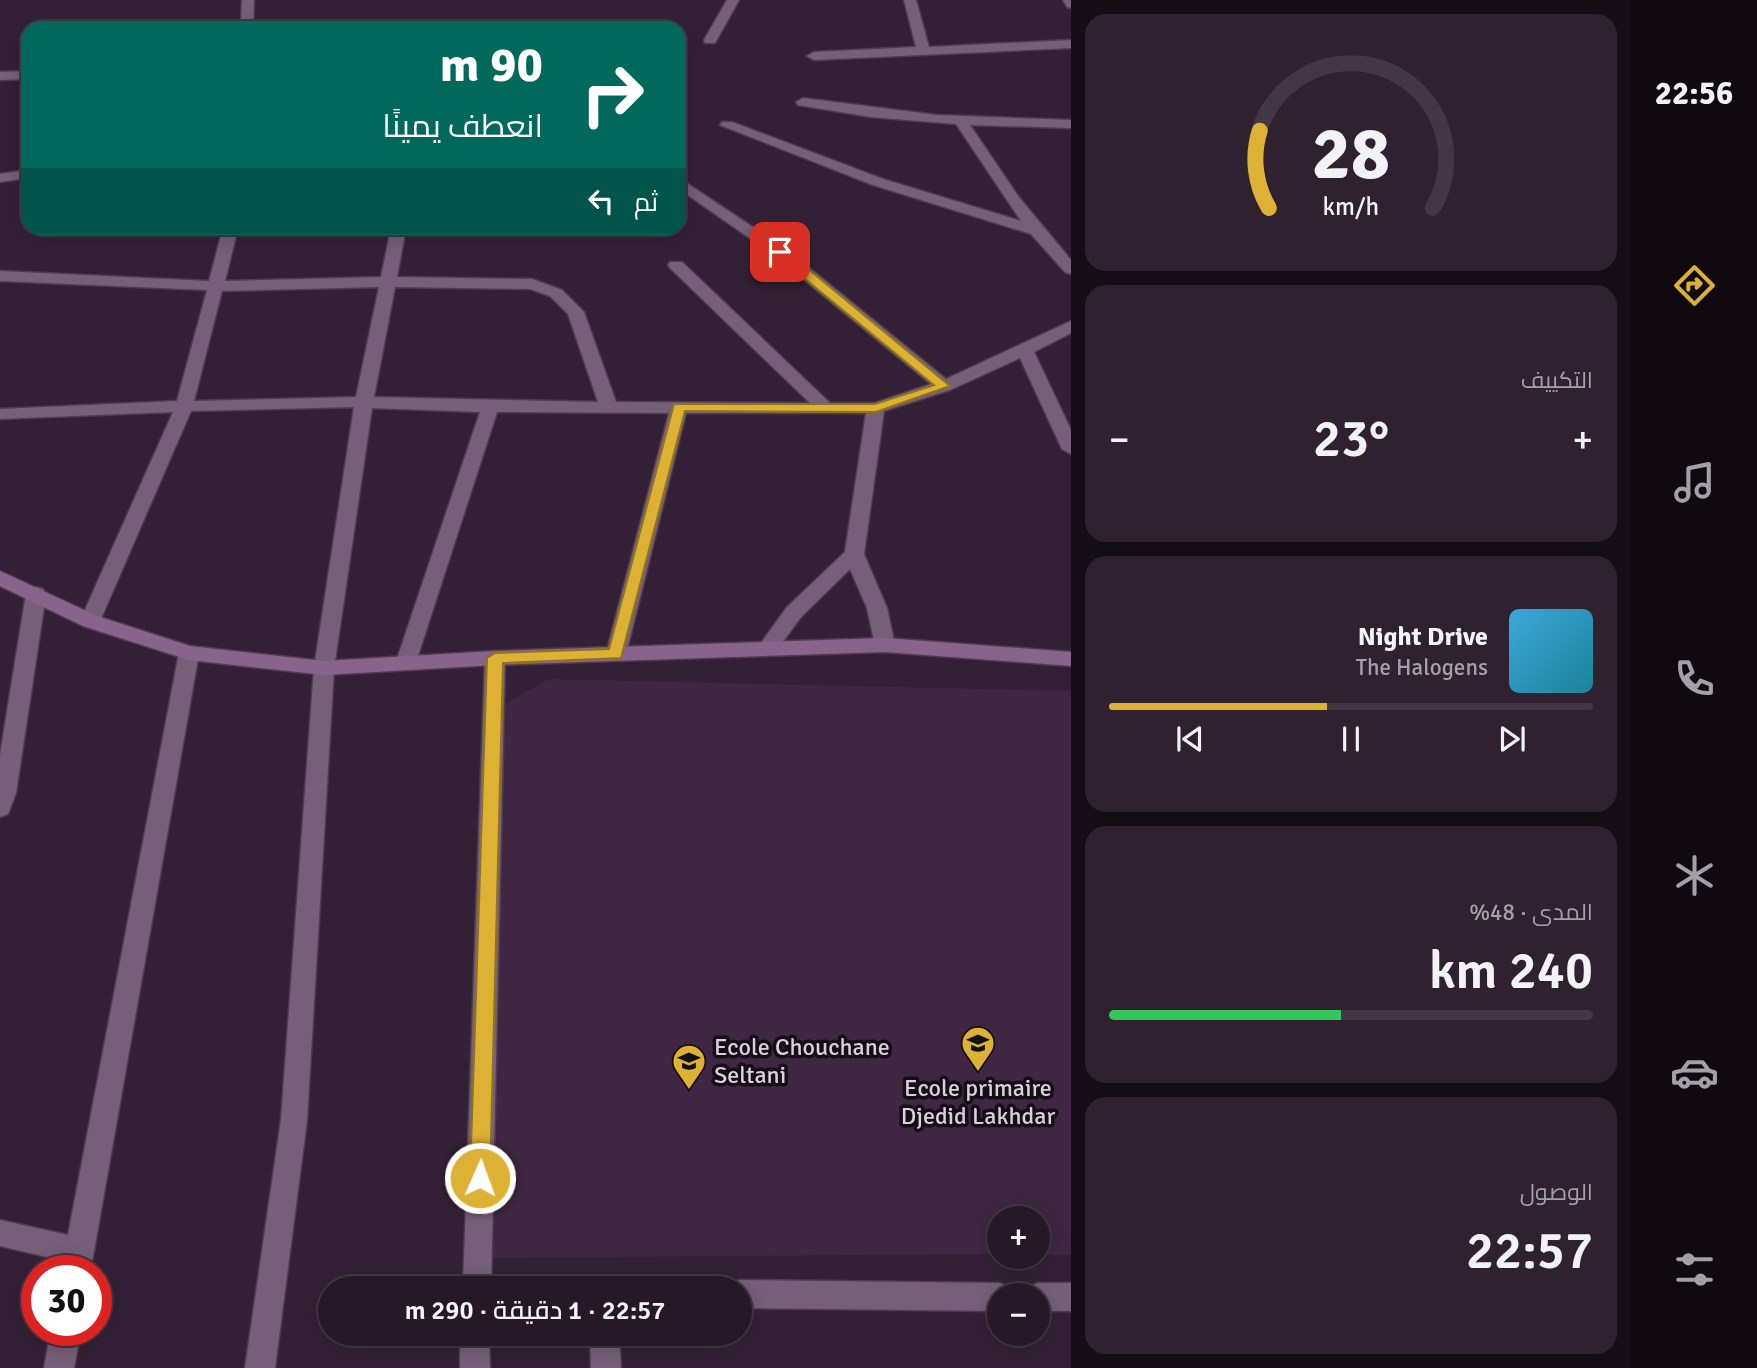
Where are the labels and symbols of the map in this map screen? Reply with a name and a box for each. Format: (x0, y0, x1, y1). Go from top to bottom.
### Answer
pin (750, 222, 810, 282)
school or university icon: Ecole primaire Djedid Lakhdar (959, 1024, 997, 1073)
place label: Ecole Chouchane Seltani (714, 1032, 890, 1090)
school or university icon: Ecole Chouchane Seltani (670, 1042, 708, 1091)
place label: Ecole primaire Djedid Lakhdar (901, 1073, 1055, 1131)
position arrow (443, 1141, 517, 1215)
speed limit sign: 30 (21, 1255, 112, 1346)

